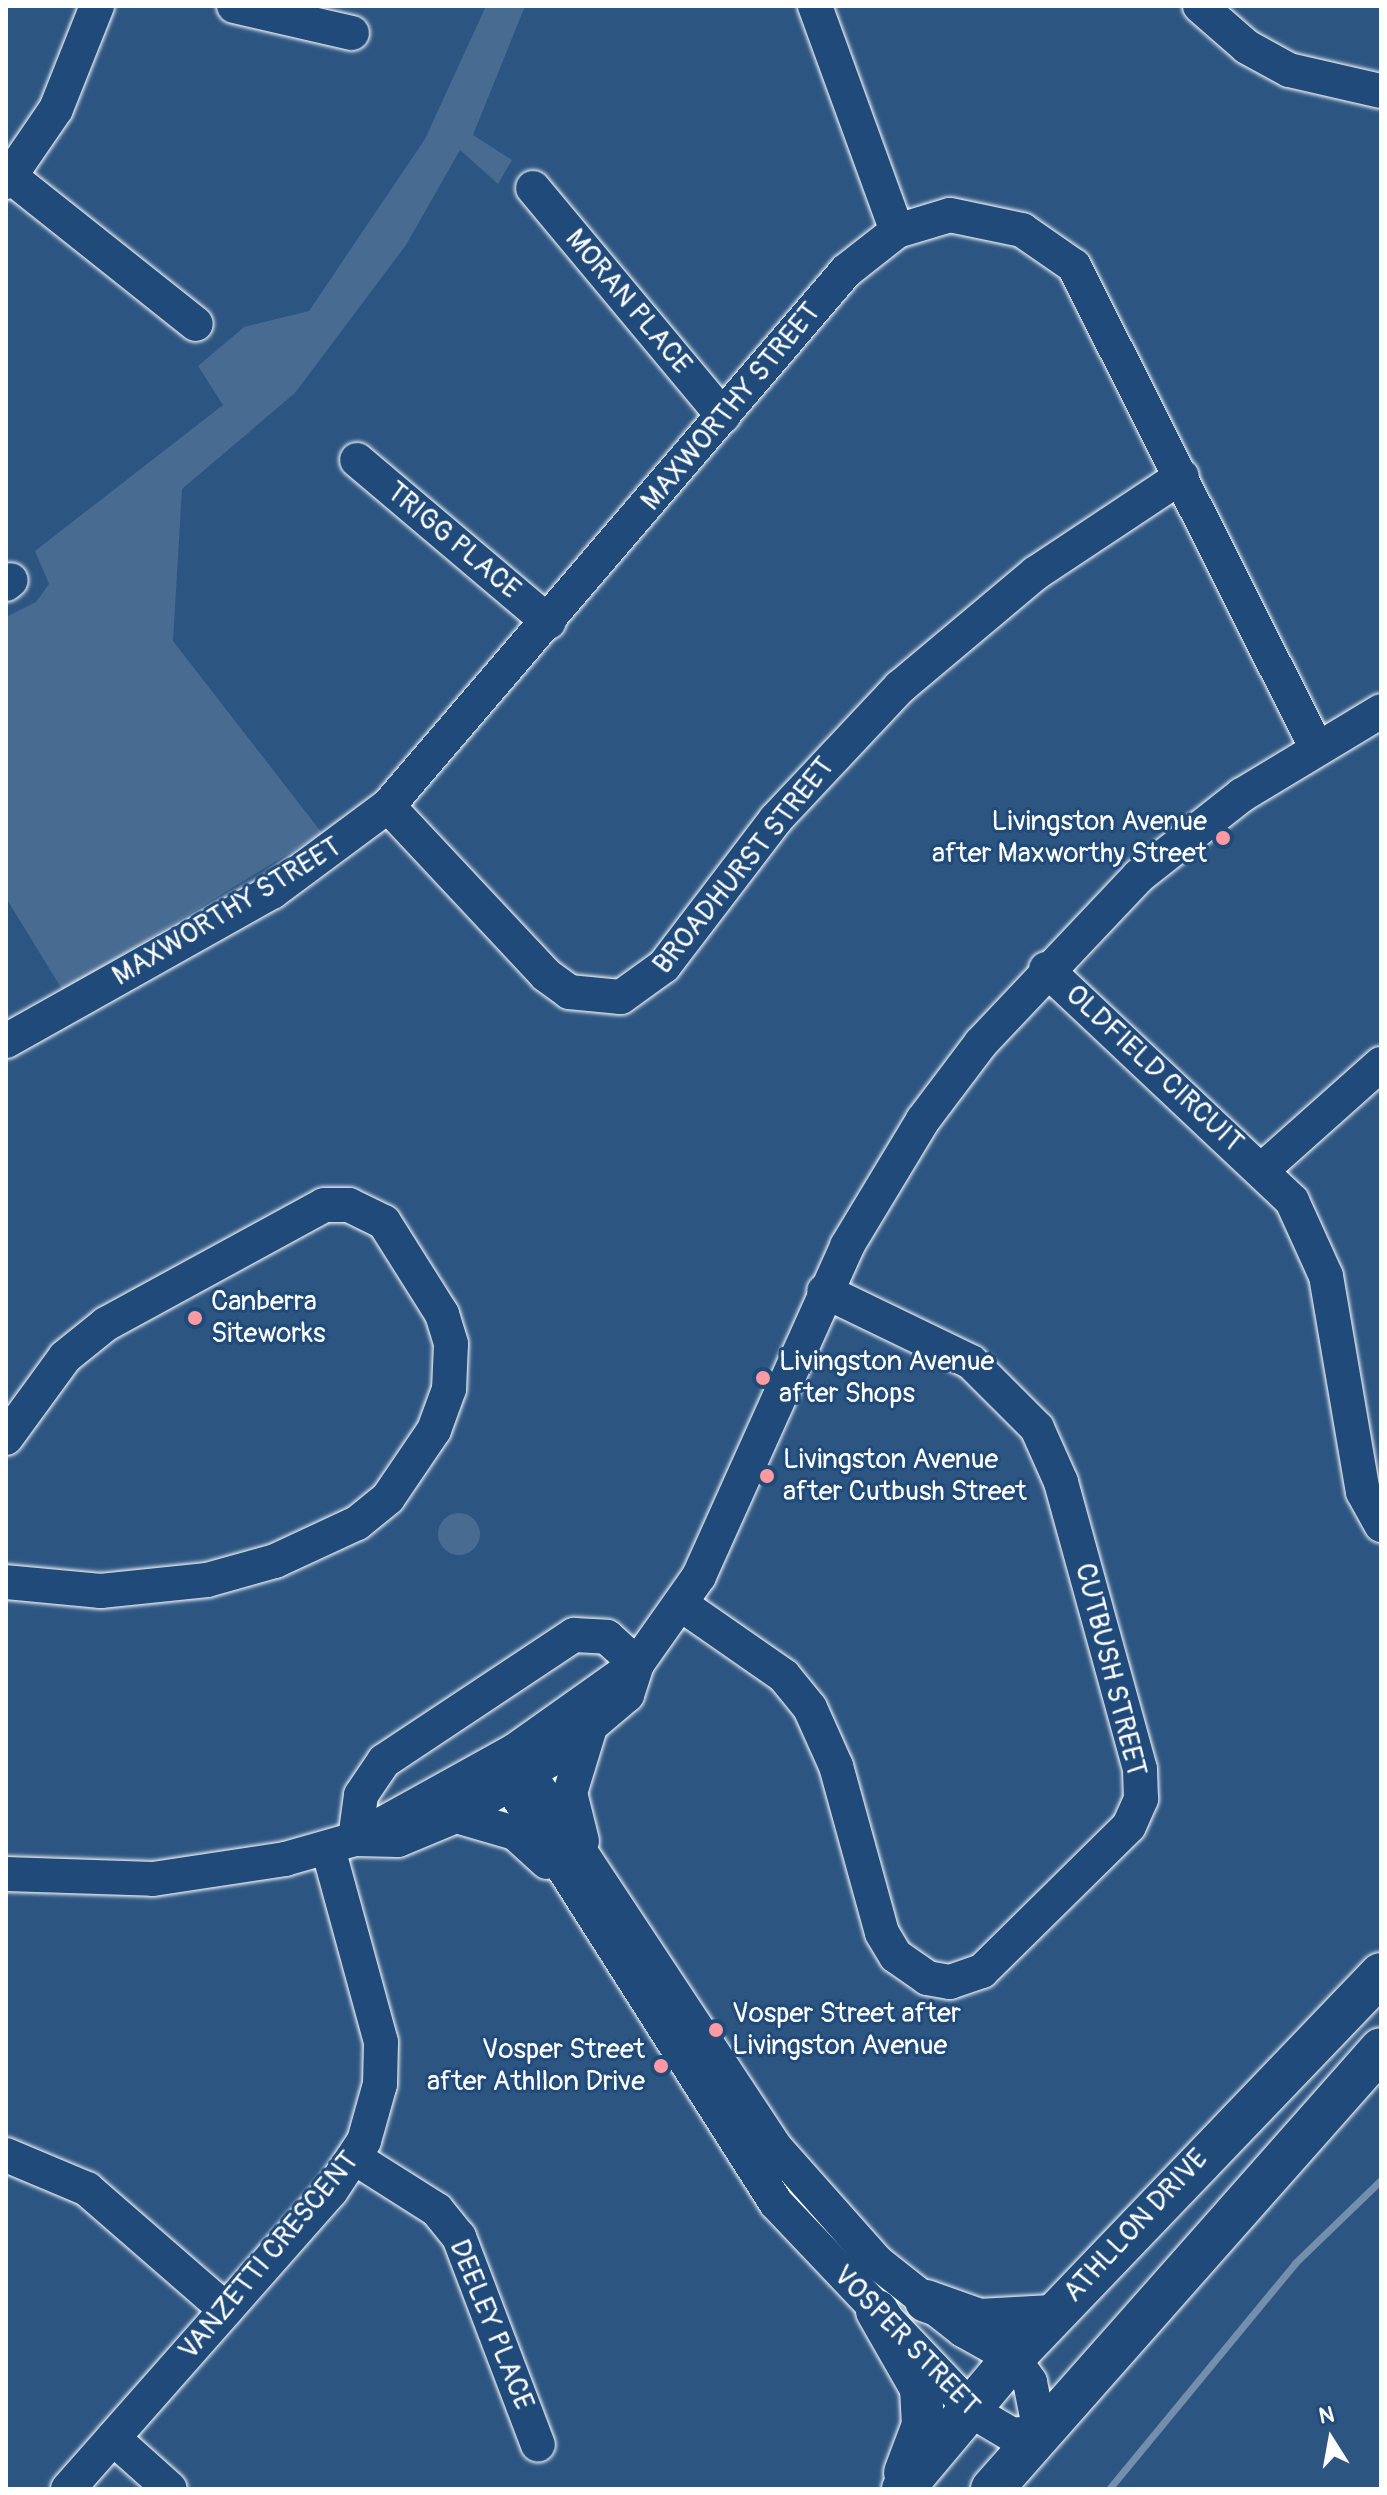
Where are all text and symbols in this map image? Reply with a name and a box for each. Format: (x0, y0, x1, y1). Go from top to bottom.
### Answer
street label: MORAN PLACE (558, 223, 698, 381)
street label: MAXWORTHY STREET (634, 296, 828, 518)
street label: TRIGG PLACE (379, 475, 527, 607)
street label: BROADHURST STREET (646, 751, 842, 981)
place label: Livingston Avenue after Maxworthy Street (932, 805, 1207, 871)
marker: Livingston Avenue after Maxworthy Street (1214, 829, 1232, 847)
street label: MAXWORTHY STREET (107, 831, 347, 993)
street label: OLDFIELD CIRCUIT (1058, 978, 1250, 1160)
place label: Canberra Siteworks (211, 1285, 326, 1351)
marker: Canberra Siteworks (186, 1309, 204, 1327)
place label: Livingston Avenue after Shops (779, 1345, 994, 1411)
marker: Livingston Avenue after Shops (754, 1369, 772, 1387)
place label: Livingston Avenue after Cutbush Street (783, 1443, 1027, 1509)
marker: Livingston Avenue after Cutbush Street (758, 1467, 776, 1485)
street label: CUTBUSH STREET (1067, 1560, 1153, 1780)
place label: Vosper Street after Livingston Avenue (732, 1997, 961, 2063)
marker: Vosper Street after Livingston Avenue (707, 2021, 725, 2039)
place label: Vosper Street after Athllon Drive (427, 2033, 645, 2099)
marker: Vosper Street after Athllon Drive (652, 2057, 670, 2075)
street label: ATHLLON DRIVE (1057, 2143, 1215, 2309)
street label: VANZETTI CRESCENT (172, 2145, 366, 2367)
street label: DEELEY PLACE (442, 2235, 540, 2415)
street label: VOSPER STREET (826, 2259, 986, 2423)
north arrow (1291, 2399, 1371, 2479)
text: N (1316, 2400, 1336, 2431)

